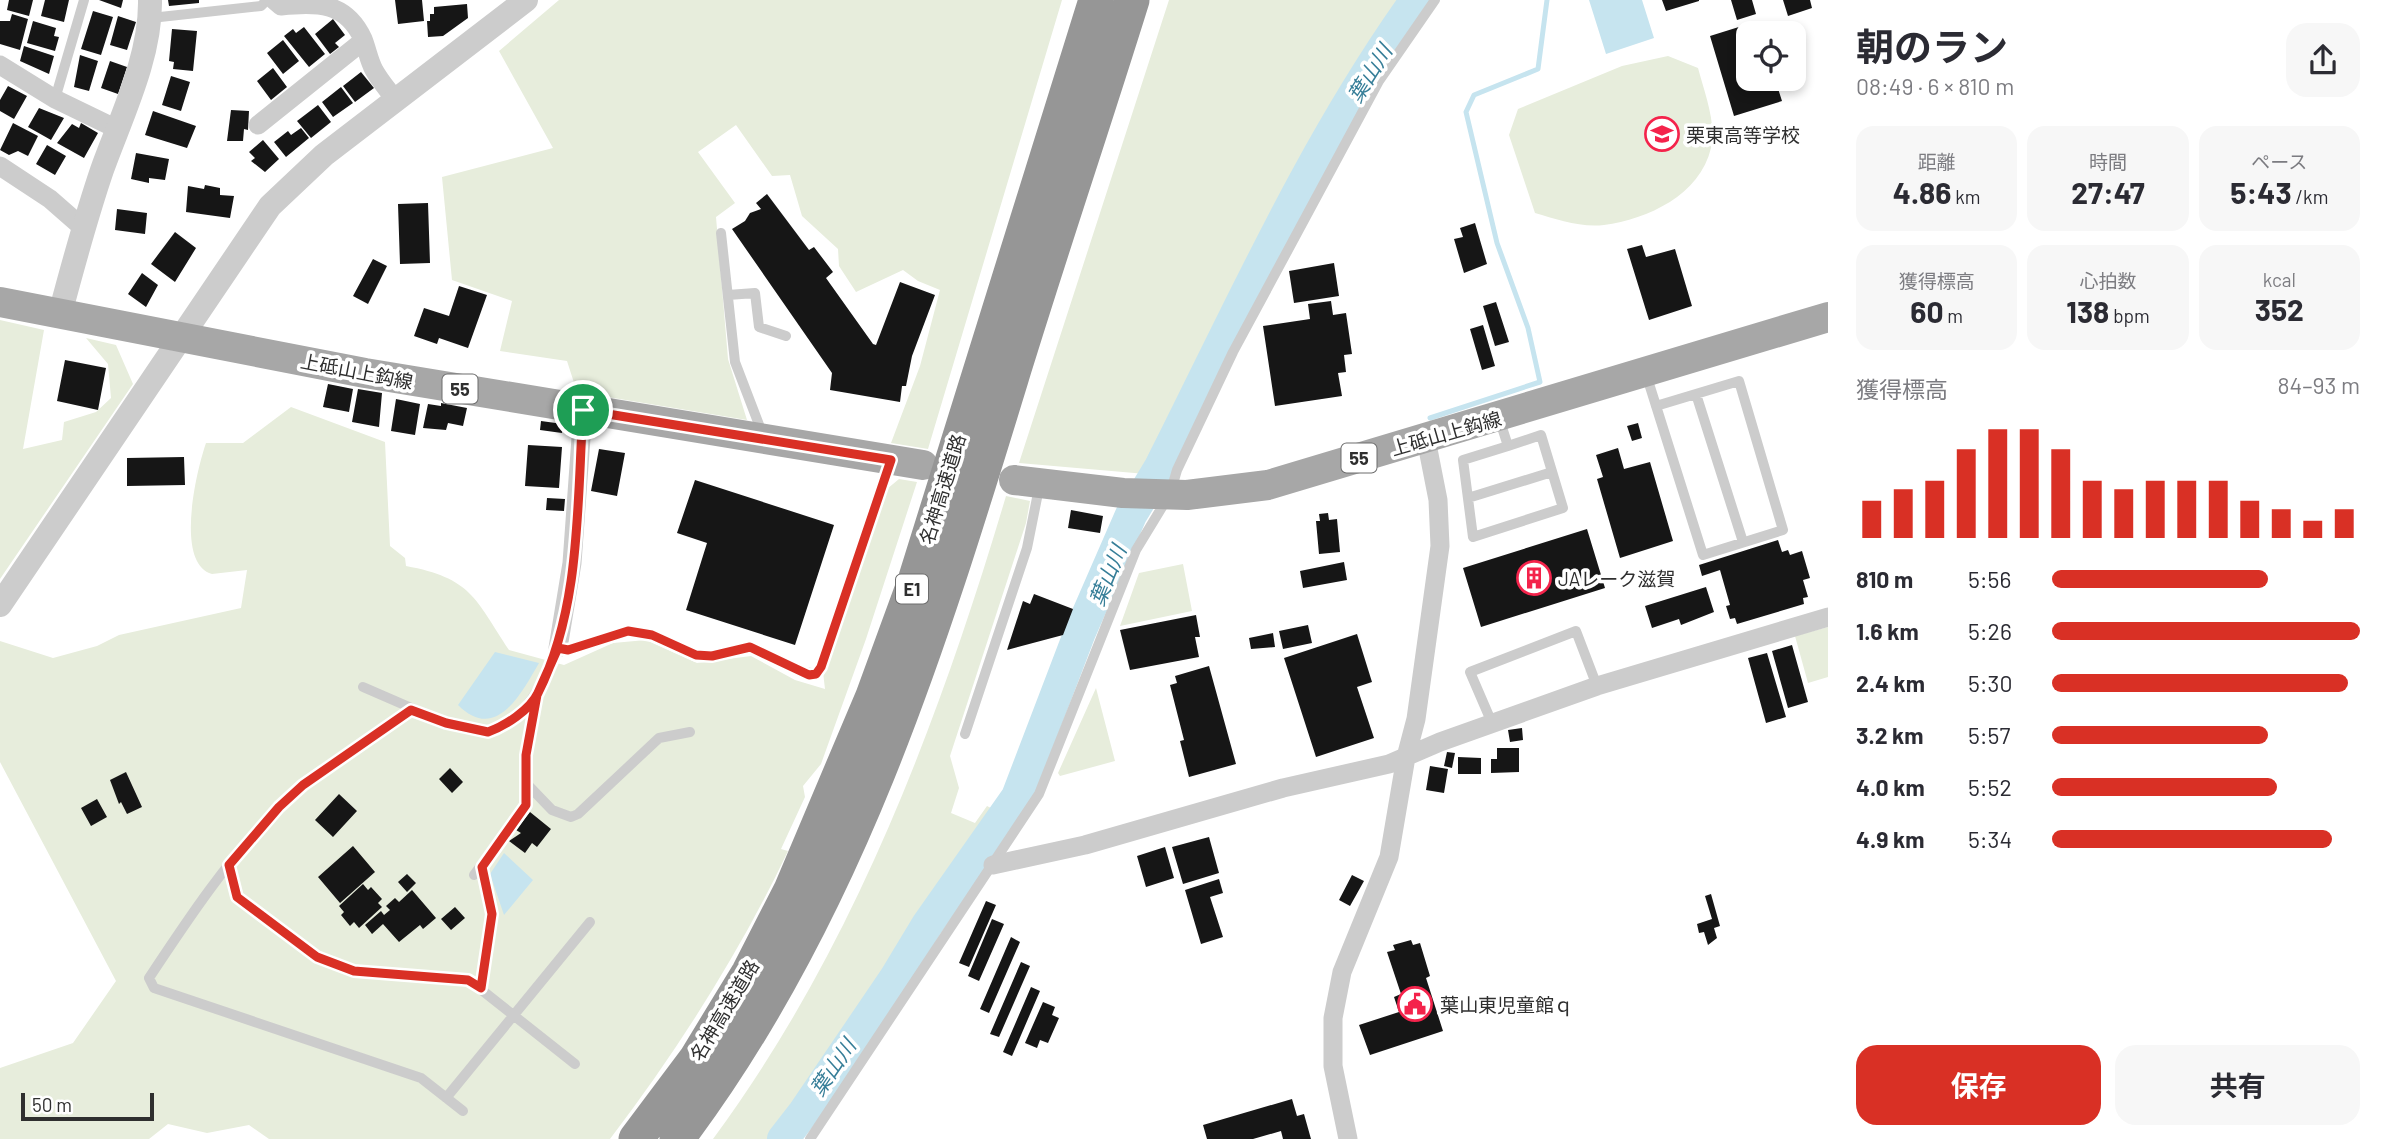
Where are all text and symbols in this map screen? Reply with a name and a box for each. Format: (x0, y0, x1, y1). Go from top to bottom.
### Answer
map controls (1736, 21, 1806, 91)
button: locate (1736, 21, 1806, 91)
text: 朝のラン (1856, 23, 2008, 69)
button: share (2286, 23, 2360, 97)
water label: 葉山川 (1342, 38, 1397, 106)
text: 08:49 · 6 × 810 m (1856, 72, 2014, 100)
school or university icon: 栗東高等学校 (1643, 115, 1681, 153)
place label: 栗東高等学校 (1686, 123, 1800, 146)
text: 距離 (1918, 150, 1956, 173)
text: 時間 (2089, 150, 2127, 173)
text: ペース (2251, 150, 2307, 173)
text: 4.86 (1893, 174, 1951, 210)
text: 27:47 (2071, 174, 2145, 210)
text: 5:43 (2230, 174, 2292, 210)
text: km (1951, 185, 1980, 208)
text: /km (2292, 185, 2328, 208)
text: kcal (2263, 268, 2296, 291)
text: 獲得標高 (1899, 269, 1975, 292)
text: 心拍数 (2079, 269, 2137, 292)
text: 352 (2255, 291, 2304, 327)
text: 60 (1910, 293, 1944, 329)
text: 138 (2066, 293, 2109, 329)
text: m (1944, 304, 1963, 327)
text: bpm (2109, 304, 2150, 327)
street label: 上砥山上鈎線 (299, 349, 415, 393)
text: 84–93 m (2278, 371, 2360, 399)
road number: 55 (442, 374, 477, 404)
text: 獲得標高 (1856, 375, 1948, 403)
pin (553, 380, 613, 440)
icon: arrive (564, 391, 602, 429)
street label: 上砥山上鈎線 (1388, 406, 1504, 460)
street label: 名神高速道路 (914, 431, 970, 547)
road number: 55 (1342, 444, 1376, 472)
water label: 葉山川 (1084, 539, 1131, 609)
building icon: JAレーク滋賀 (1515, 559, 1553, 597)
text: 810 m (1856, 565, 1913, 593)
text: 5:56 (1968, 565, 2011, 593)
place label: JAレーク滋賀 (1558, 567, 1675, 590)
road number: E1 (896, 574, 928, 604)
text: 1.6 km (1856, 617, 1919, 645)
text: 5:26 (1968, 617, 2012, 645)
text: 2.4 km (1856, 669, 1925, 697)
text: 5:30 (1968, 669, 2012, 697)
text: 3.2 km (1856, 721, 1924, 749)
text: 5:57 (1968, 721, 2010, 749)
text: 4.0 km (1856, 773, 1925, 801)
text: 5:52 (1968, 773, 2012, 801)
text: 4.9 km (1856, 825, 1924, 853)
text: 5:34 (1968, 825, 2012, 853)
street label: 名神高速道路 (685, 955, 763, 1065)
public building icon: 葉山東児童館ｑ (1396, 985, 1434, 1023)
place label: 葉山東児童館ｑ (1440, 993, 1573, 1017)
water label: 葉山川 (804, 1032, 861, 1100)
button: 保存 (1856, 1045, 2101, 1125)
button: 共有 (2115, 1045, 2360, 1125)
scale bar (21, 1090, 154, 1122)
text: 50 m (32, 1093, 72, 1116)

